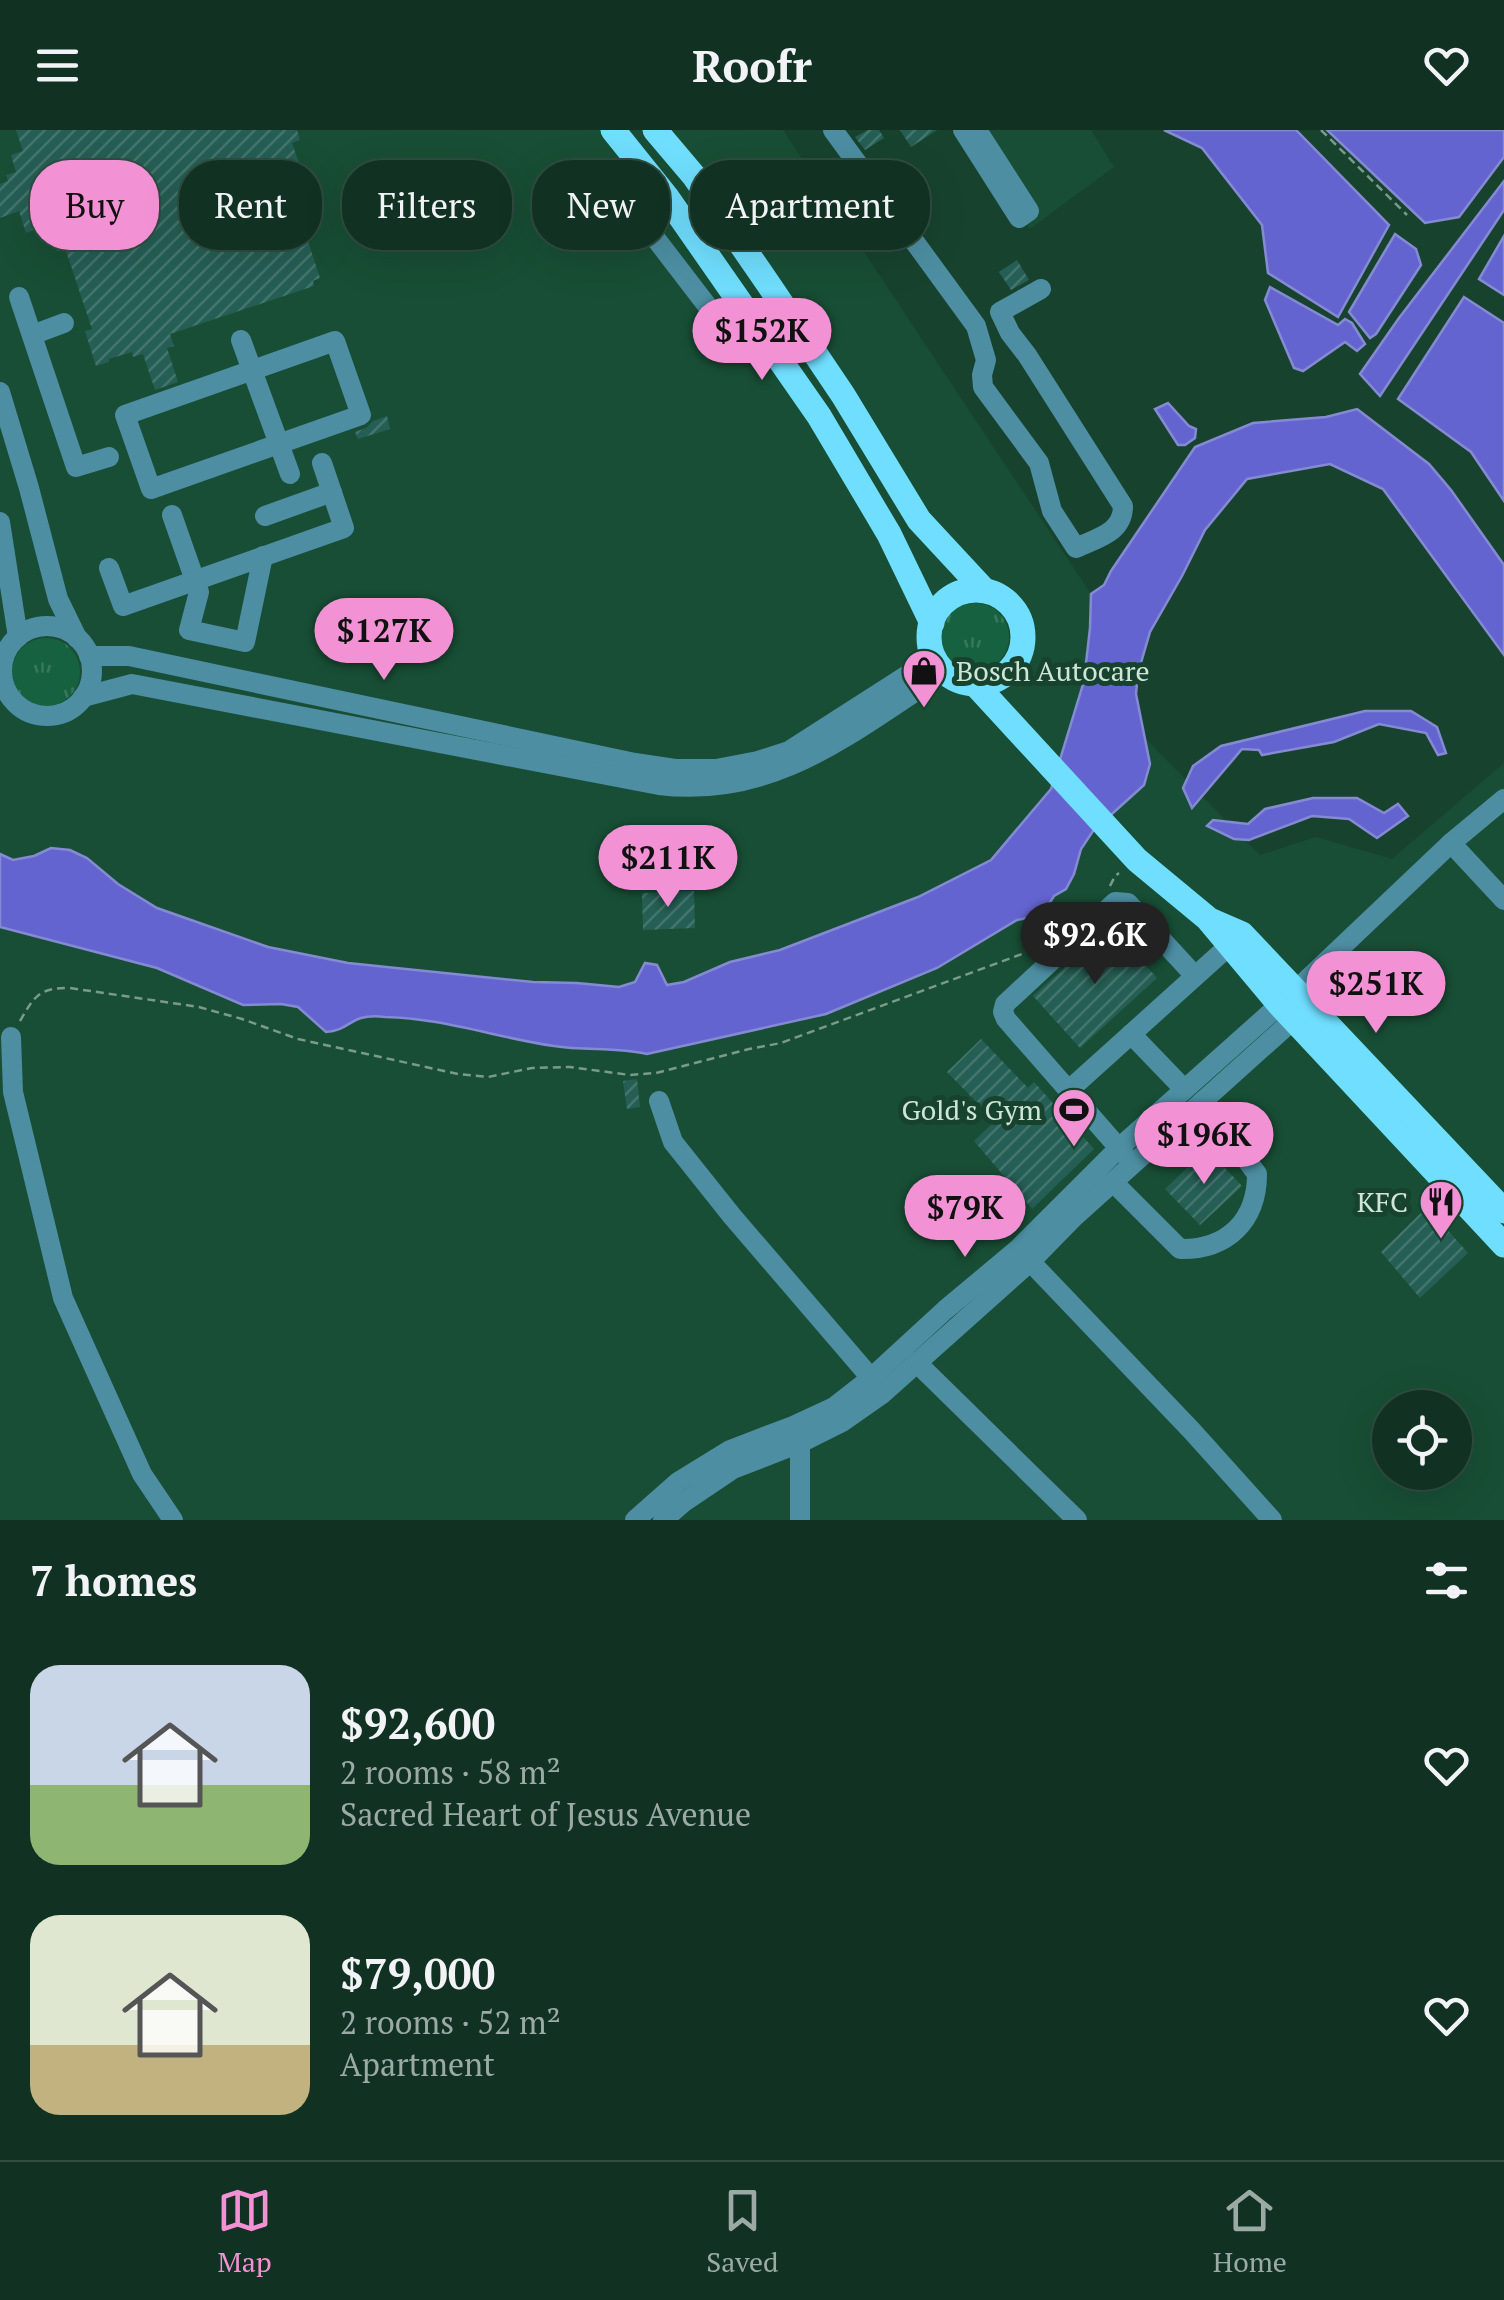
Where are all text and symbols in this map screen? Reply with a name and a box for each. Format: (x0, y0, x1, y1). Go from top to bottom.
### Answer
text: Roofr (692, 35, 812, 95)
icon: menu (30, 38, 85, 93)
icon: heart (1419, 38, 1474, 93)
chip: Buy (30, 160, 159, 250)
chip: Rent (179, 160, 322, 250)
chip: Filters (342, 160, 512, 250)
chip: New (532, 160, 670, 250)
chip: Apartment (690, 160, 930, 250)
pin: $152K (692, 298, 832, 383)
text: $152K (714, 309, 810, 351)
pin: $127K (314, 598, 454, 683)
text: $127K (336, 609, 432, 651)
shop icon: Bosch Autocare (901, 648, 947, 709)
place label: Bosch Autocare (956, 652, 1150, 689)
pin: $211K (598, 825, 738, 910)
text: $211K (620, 836, 716, 878)
pin: $92.6K (1014, 902, 1176, 987)
text: $92.6K (1043, 913, 1147, 955)
pin: $251K (1306, 951, 1446, 1036)
text: $251K (1328, 962, 1424, 1004)
sports icon: Gold's Gym (1051, 1087, 1097, 1148)
place label: Gold's Gym (901, 1091, 1042, 1128)
pin: $196K (1134, 1102, 1274, 1187)
text: $196K (1156, 1113, 1252, 1155)
pin: $79K (906, 1175, 1024, 1260)
restaurant icon: KFC (1418, 1179, 1464, 1240)
place label: KFC (1357, 1183, 1408, 1220)
text: $79K (927, 1186, 1003, 1228)
map controls (1372, 1390, 1472, 1490)
button: locate (1372, 1390, 1472, 1490)
text: 7 homes (30, 1552, 197, 1608)
icon: filters (1419, 1553, 1474, 1608)
text: $92,600 (340, 1695, 495, 1751)
icon: home (110, 1705, 230, 1825)
icon: heart (1419, 1738, 1474, 1793)
text: 2 rooms · 58 m² (340, 1751, 561, 1793)
text: Sacred Heart of Jesus Avenue (340, 1793, 751, 1835)
text: $79,000 (340, 1945, 495, 2001)
icon: home (110, 1955, 230, 2075)
icon: heart (1419, 1988, 1474, 2043)
text: 2 rooms · 52 m² (340, 2001, 561, 2043)
text: Apartment (340, 2043, 495, 2085)
tab: Map (217, 2183, 272, 2280)
tab: Saved (706, 2183, 779, 2280)
tab: Home (1213, 2183, 1287, 2280)

